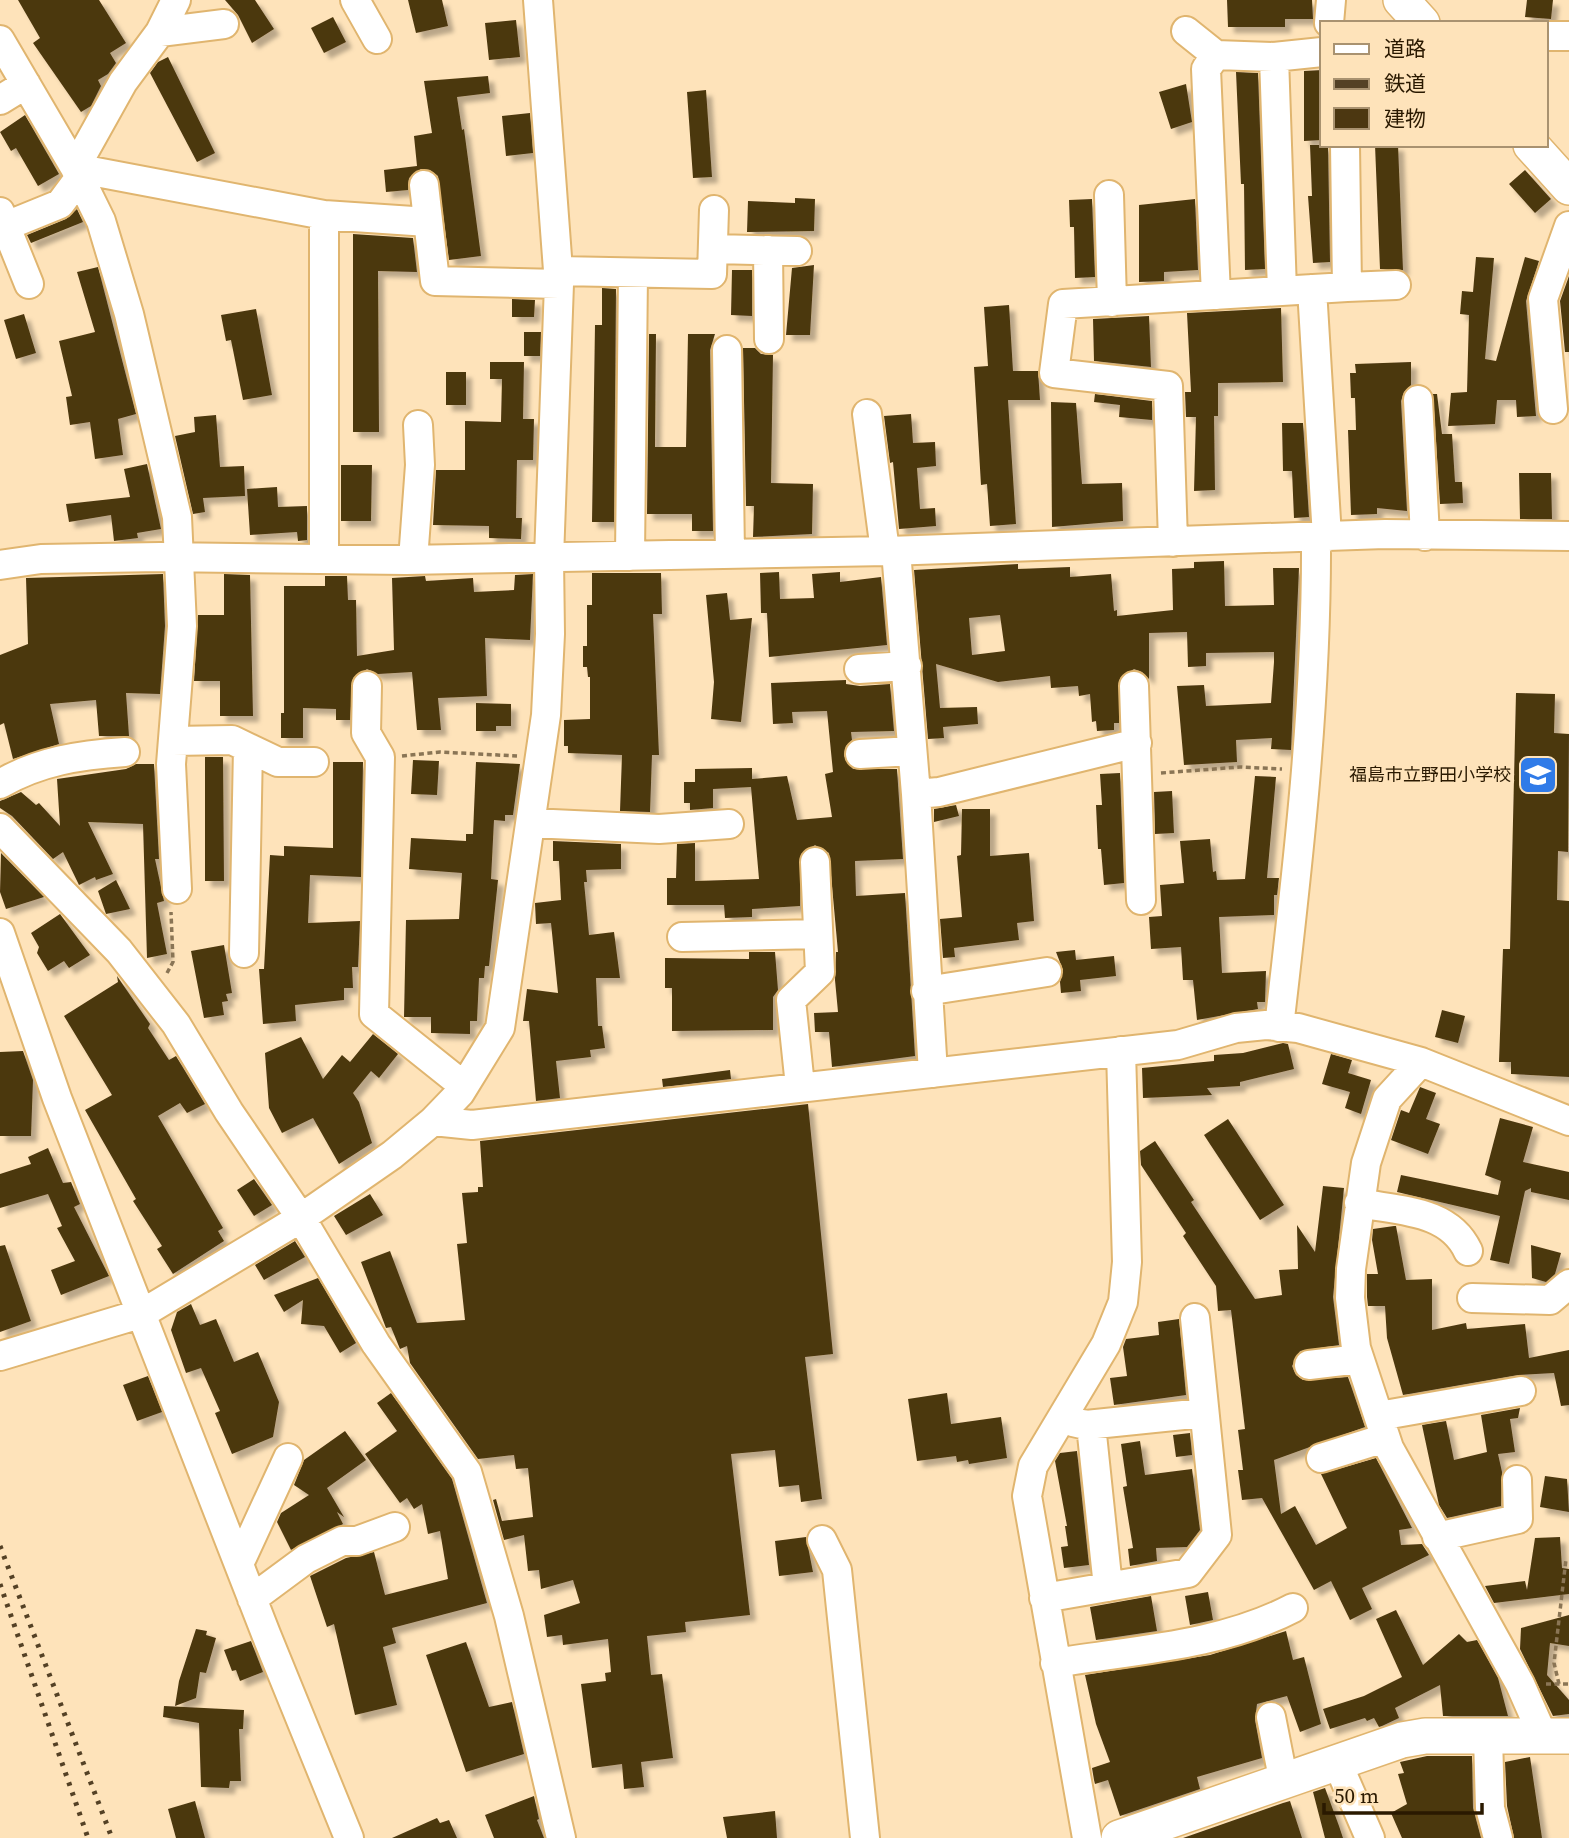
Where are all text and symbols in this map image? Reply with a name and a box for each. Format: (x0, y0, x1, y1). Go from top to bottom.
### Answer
legend (1320, 21, 1548, 147)
text: 道路 (1384, 34, 1426, 63)
text: 鉄道 (1384, 69, 1426, 98)
text: 建物 (1384, 104, 1426, 133)
school or university icon: 福島市立野田小学校 (1517, 754, 1559, 796)
place label: 福島市立野田小学校 (1349, 762, 1511, 787)
scale bar (1324, 1772, 1482, 1816)
text: 50 m (1334, 1781, 1379, 1810)

